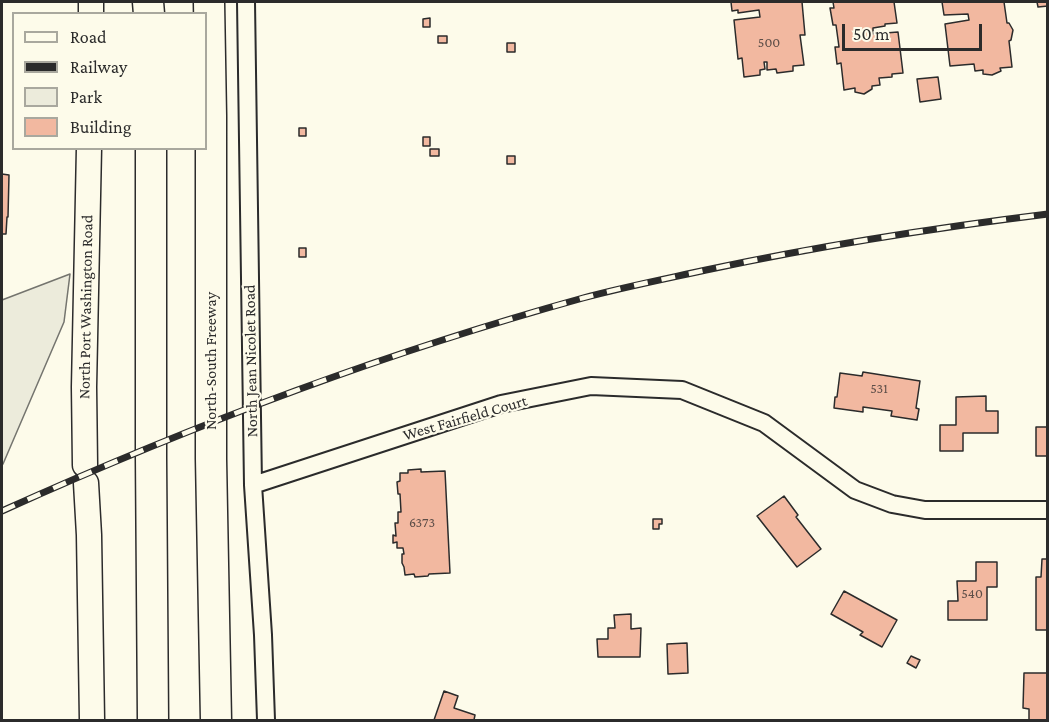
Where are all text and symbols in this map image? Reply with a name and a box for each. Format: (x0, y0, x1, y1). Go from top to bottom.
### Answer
legend (12, 12, 207, 150)
scale bar (845, 12, 984, 50)
text: 50 m (853, 24, 890, 44)
text: Road (70, 27, 107, 47)
house number: 500 (758, 35, 780, 51)
text: Railway (70, 57, 127, 77)
text: Park (70, 87, 102, 107)
text: Building (70, 117, 131, 137)
street label: North Port Washington Road (75, 215, 97, 399)
street label: North Jean Nicolet Road (240, 284, 262, 438)
street label: North-South Freeway (201, 292, 221, 430)
house number: 531 (870, 381, 888, 397)
street label: West Fairfield Court (401, 391, 529, 445)
house number: 6373 (409, 515, 435, 531)
house number: 540 (961, 586, 983, 602)

